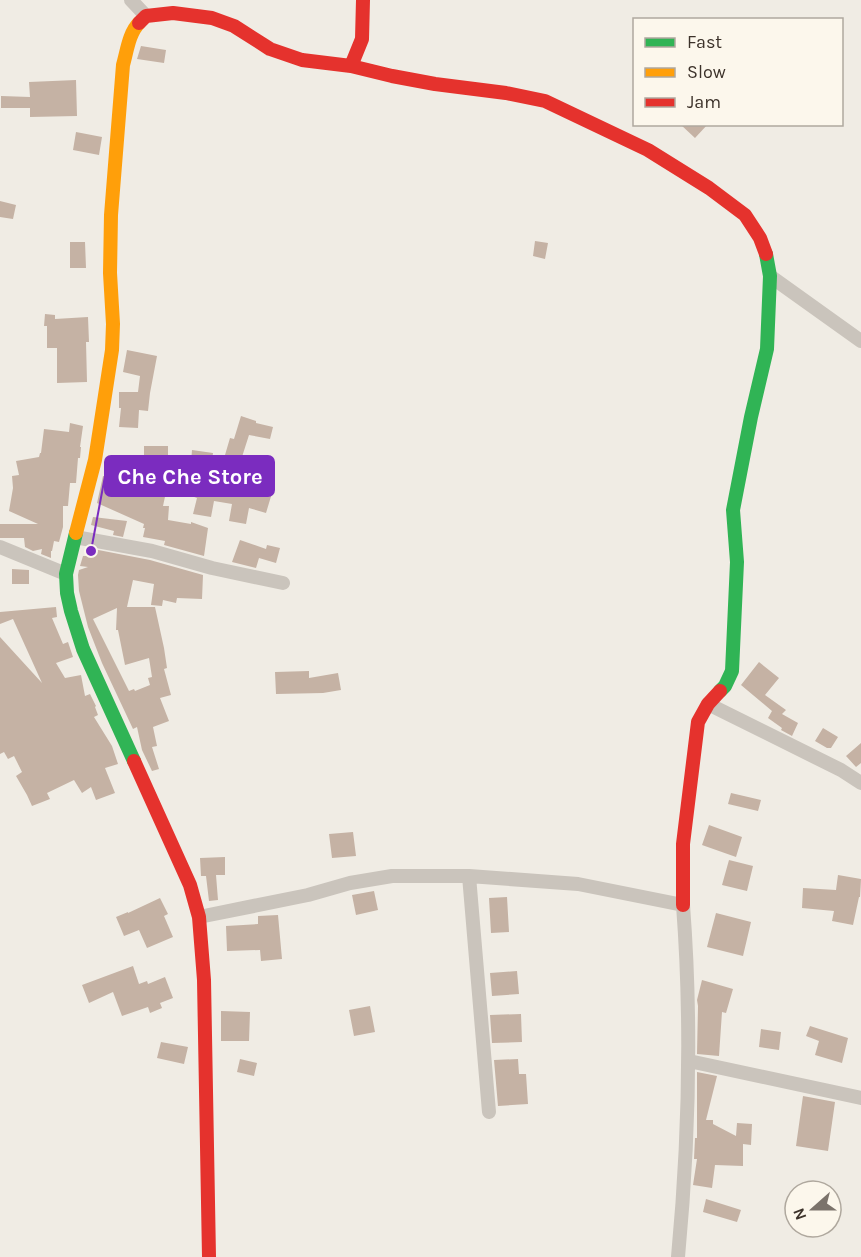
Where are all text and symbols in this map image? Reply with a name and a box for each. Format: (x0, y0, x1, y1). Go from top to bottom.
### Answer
legend (633, 18, 843, 126)
text: Fast (687, 31, 722, 53)
text: Slow (687, 61, 726, 83)
text: Jam (687, 91, 721, 113)
callout: Che Che Store (105, 456, 274, 496)
text: Che Che Store (117, 464, 263, 490)
north arrow (783, 1179, 843, 1239)
text: N (789, 1205, 810, 1223)

